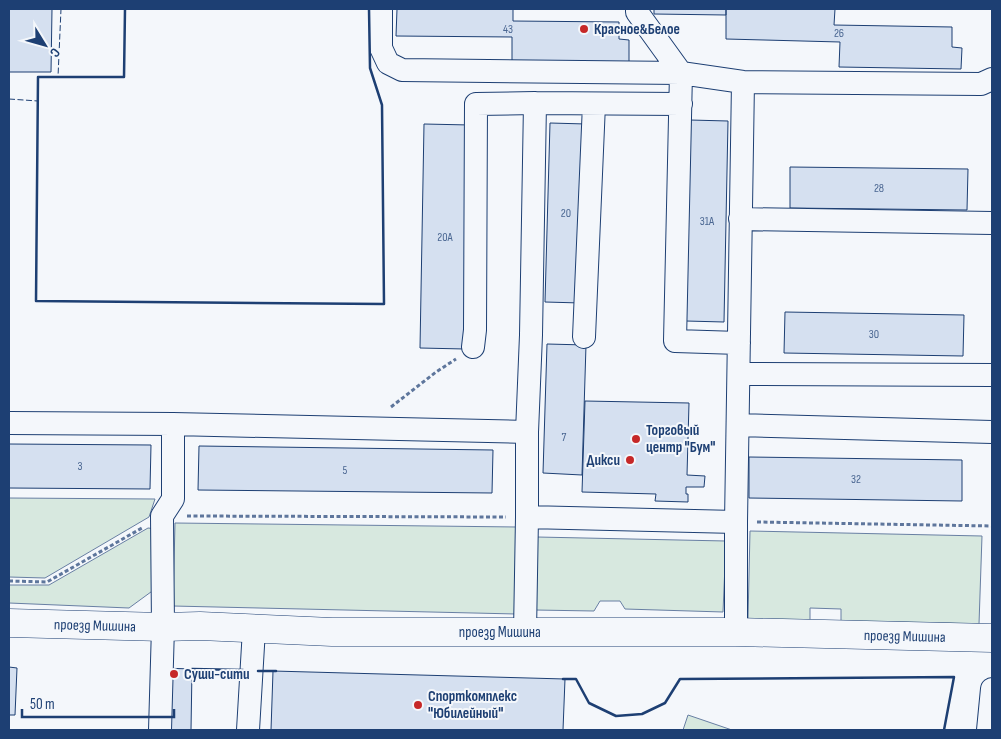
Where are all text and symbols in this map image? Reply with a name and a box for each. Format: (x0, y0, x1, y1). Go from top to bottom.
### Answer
north arrow (20, 20, 70, 70)
place label: Красное&Белое (594, 20, 680, 39)
house number: 43 (503, 22, 513, 37)
marker: Красное&Белое (578, 23, 590, 35)
house number: 26 (834, 26, 844, 41)
text: С (46, 45, 64, 61)
house number: 28 (874, 181, 884, 196)
house number: 20 (561, 206, 571, 221)
house number: 31А (700, 214, 715, 229)
house number: 20А (437, 230, 454, 245)
house number: 30 (869, 327, 879, 342)
place label: Торговый центр "Бум" (646, 421, 716, 457)
house number: 7 (562, 430, 567, 445)
marker: Торговый центр "Бум" (630, 433, 642, 445)
place label: Дикси (587, 451, 620, 470)
marker: Дикси (624, 454, 636, 466)
house number: 3 (77, 459, 83, 474)
house number: 5 (343, 463, 348, 478)
house number: 32 (851, 472, 861, 487)
street label: проезд Мишина (54, 615, 136, 636)
street label: проезд Мишина (459, 623, 541, 642)
street label: проезд Мишина (864, 626, 946, 647)
place label: Суши-сити (184, 665, 249, 684)
marker: Суши-сити (168, 668, 180, 680)
scale bar (22, 686, 175, 718)
place label: Спорткомплекс "Юбилейный" (428, 687, 517, 723)
text: 50 m (30, 695, 55, 714)
marker: Спорткомплекс "Юбилейный" (412, 699, 424, 711)

